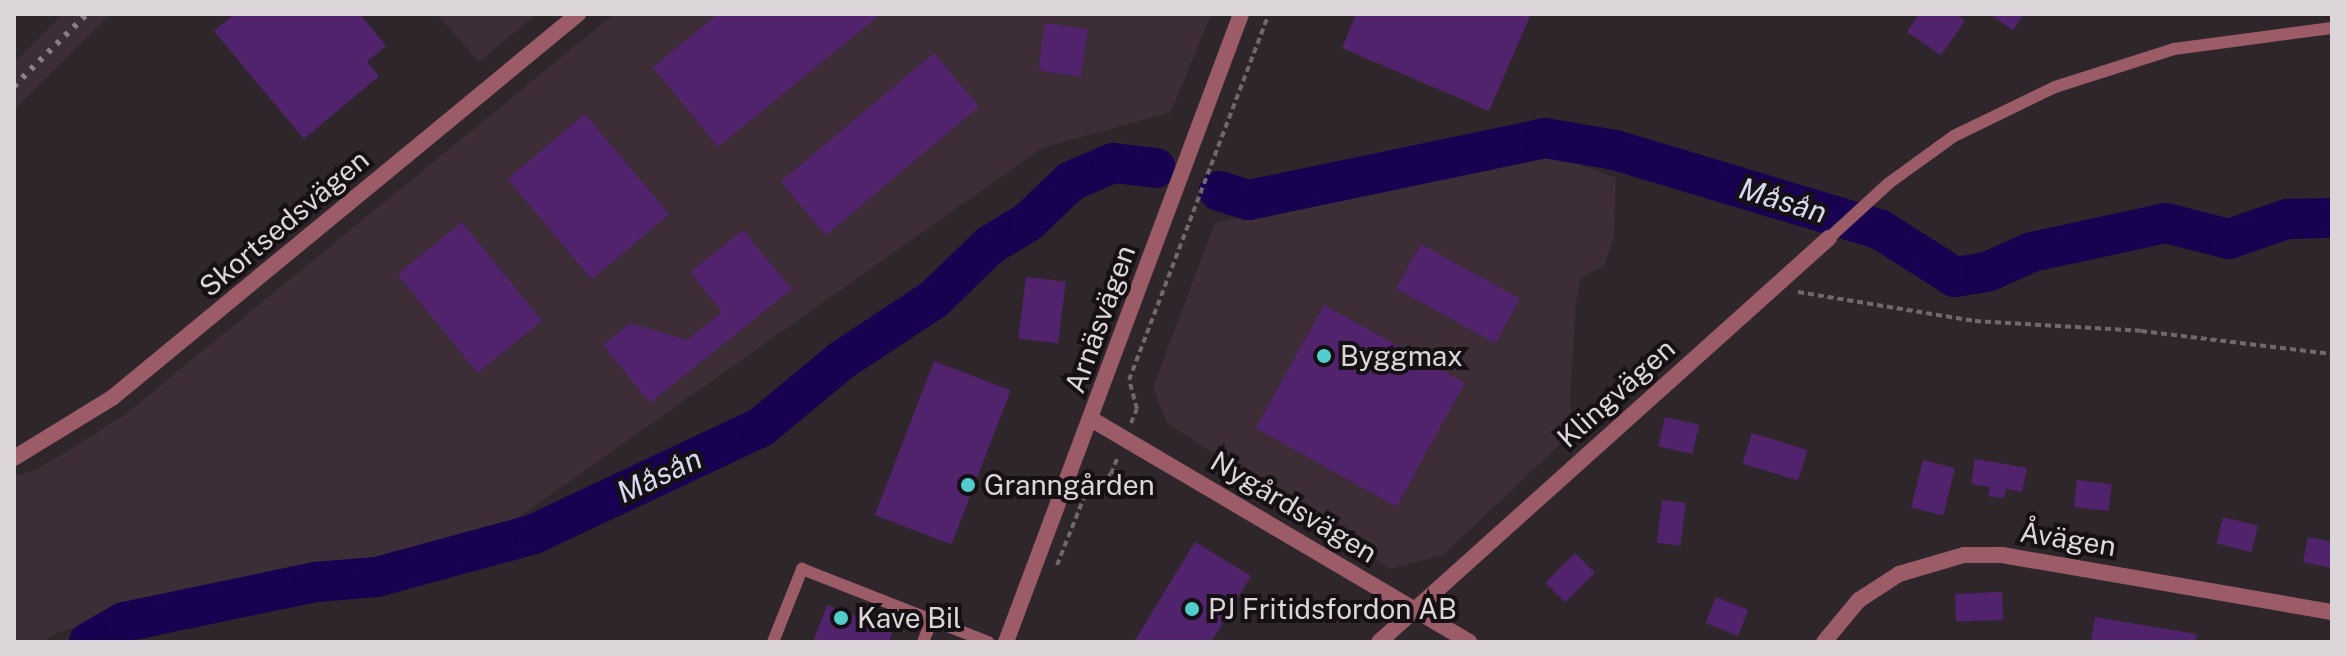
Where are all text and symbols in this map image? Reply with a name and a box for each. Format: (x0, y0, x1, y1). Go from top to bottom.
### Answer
street label: Skortsedsvägen (193, 143, 375, 303)
water label: Måsån (1735, 170, 1831, 230)
street label: Arnäsvägen (1058, 241, 1142, 397)
street label: Klingvägen (1550, 332, 1682, 454)
place label: Byggmax (1340, 339, 1463, 373)
marker: Byggmax (1315, 347, 1333, 365)
water label: Måsån (611, 440, 707, 510)
street label: Nygårdsvägen (1205, 444, 1383, 570)
place label: Granngården (984, 468, 1155, 502)
marker: Granngården (959, 476, 977, 494)
street label: Åvägen (2018, 515, 2118, 563)
place label: PJ Fritidsfordon AB (1208, 592, 1457, 626)
marker: PJ Fritidsfordon AB (1183, 600, 1201, 618)
place label: Kave Bil (857, 601, 962, 635)
marker: Kave Bil (832, 609, 850, 627)

